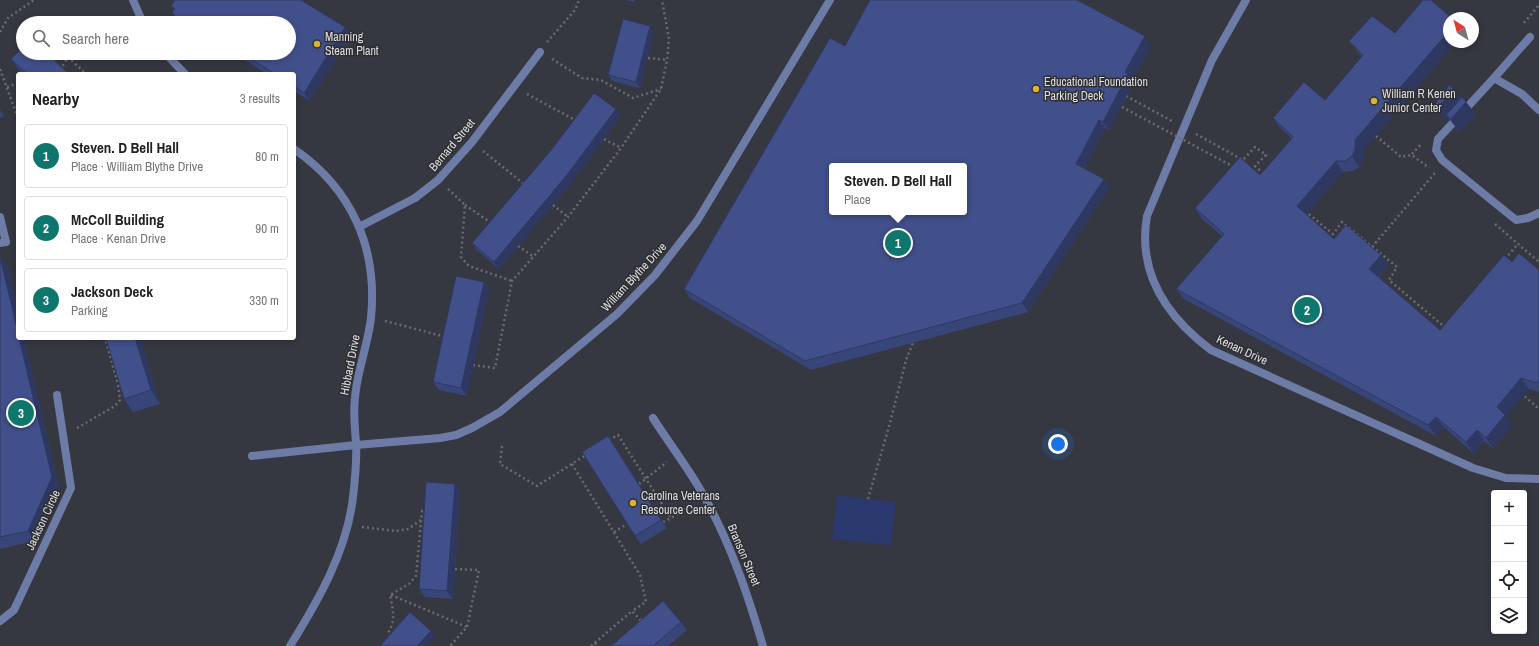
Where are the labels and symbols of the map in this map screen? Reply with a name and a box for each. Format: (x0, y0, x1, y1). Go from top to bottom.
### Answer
north arrow (1443, 12, 1479, 48)
place label: Manning Steam Plant (325, 29, 379, 59)
marker: Manning Steam Plant (312, 39, 322, 49)
place label: Educational Foundation Parking Deck (1044, 74, 1148, 104)
marker: Educational Foundation Parking Deck (1031, 84, 1041, 94)
place label: William R Kenen Junior Center (1382, 86, 1456, 116)
marker: William R Kenen Junior Center (1369, 96, 1379, 106)
street label: Bernard Street (425, 115, 479, 175)
pin: 1 (885, 228, 911, 258)
street label: William Blythe Drive (598, 239, 670, 315)
pin: 2 (1294, 295, 1320, 325)
street label: Kenan Drive (1214, 331, 1270, 369)
street label: Hibbard Drive (336, 333, 364, 397)
pin: 3 (8, 398, 34, 428)
your location (1048, 434, 1068, 454)
street label: Jackson Circle (22, 487, 64, 553)
place label: Carolina Veterans Resource Center (641, 488, 720, 518)
marker: Carolina Veterans Resource Center (628, 498, 638, 508)
street label: Branson Street (724, 522, 764, 589)

